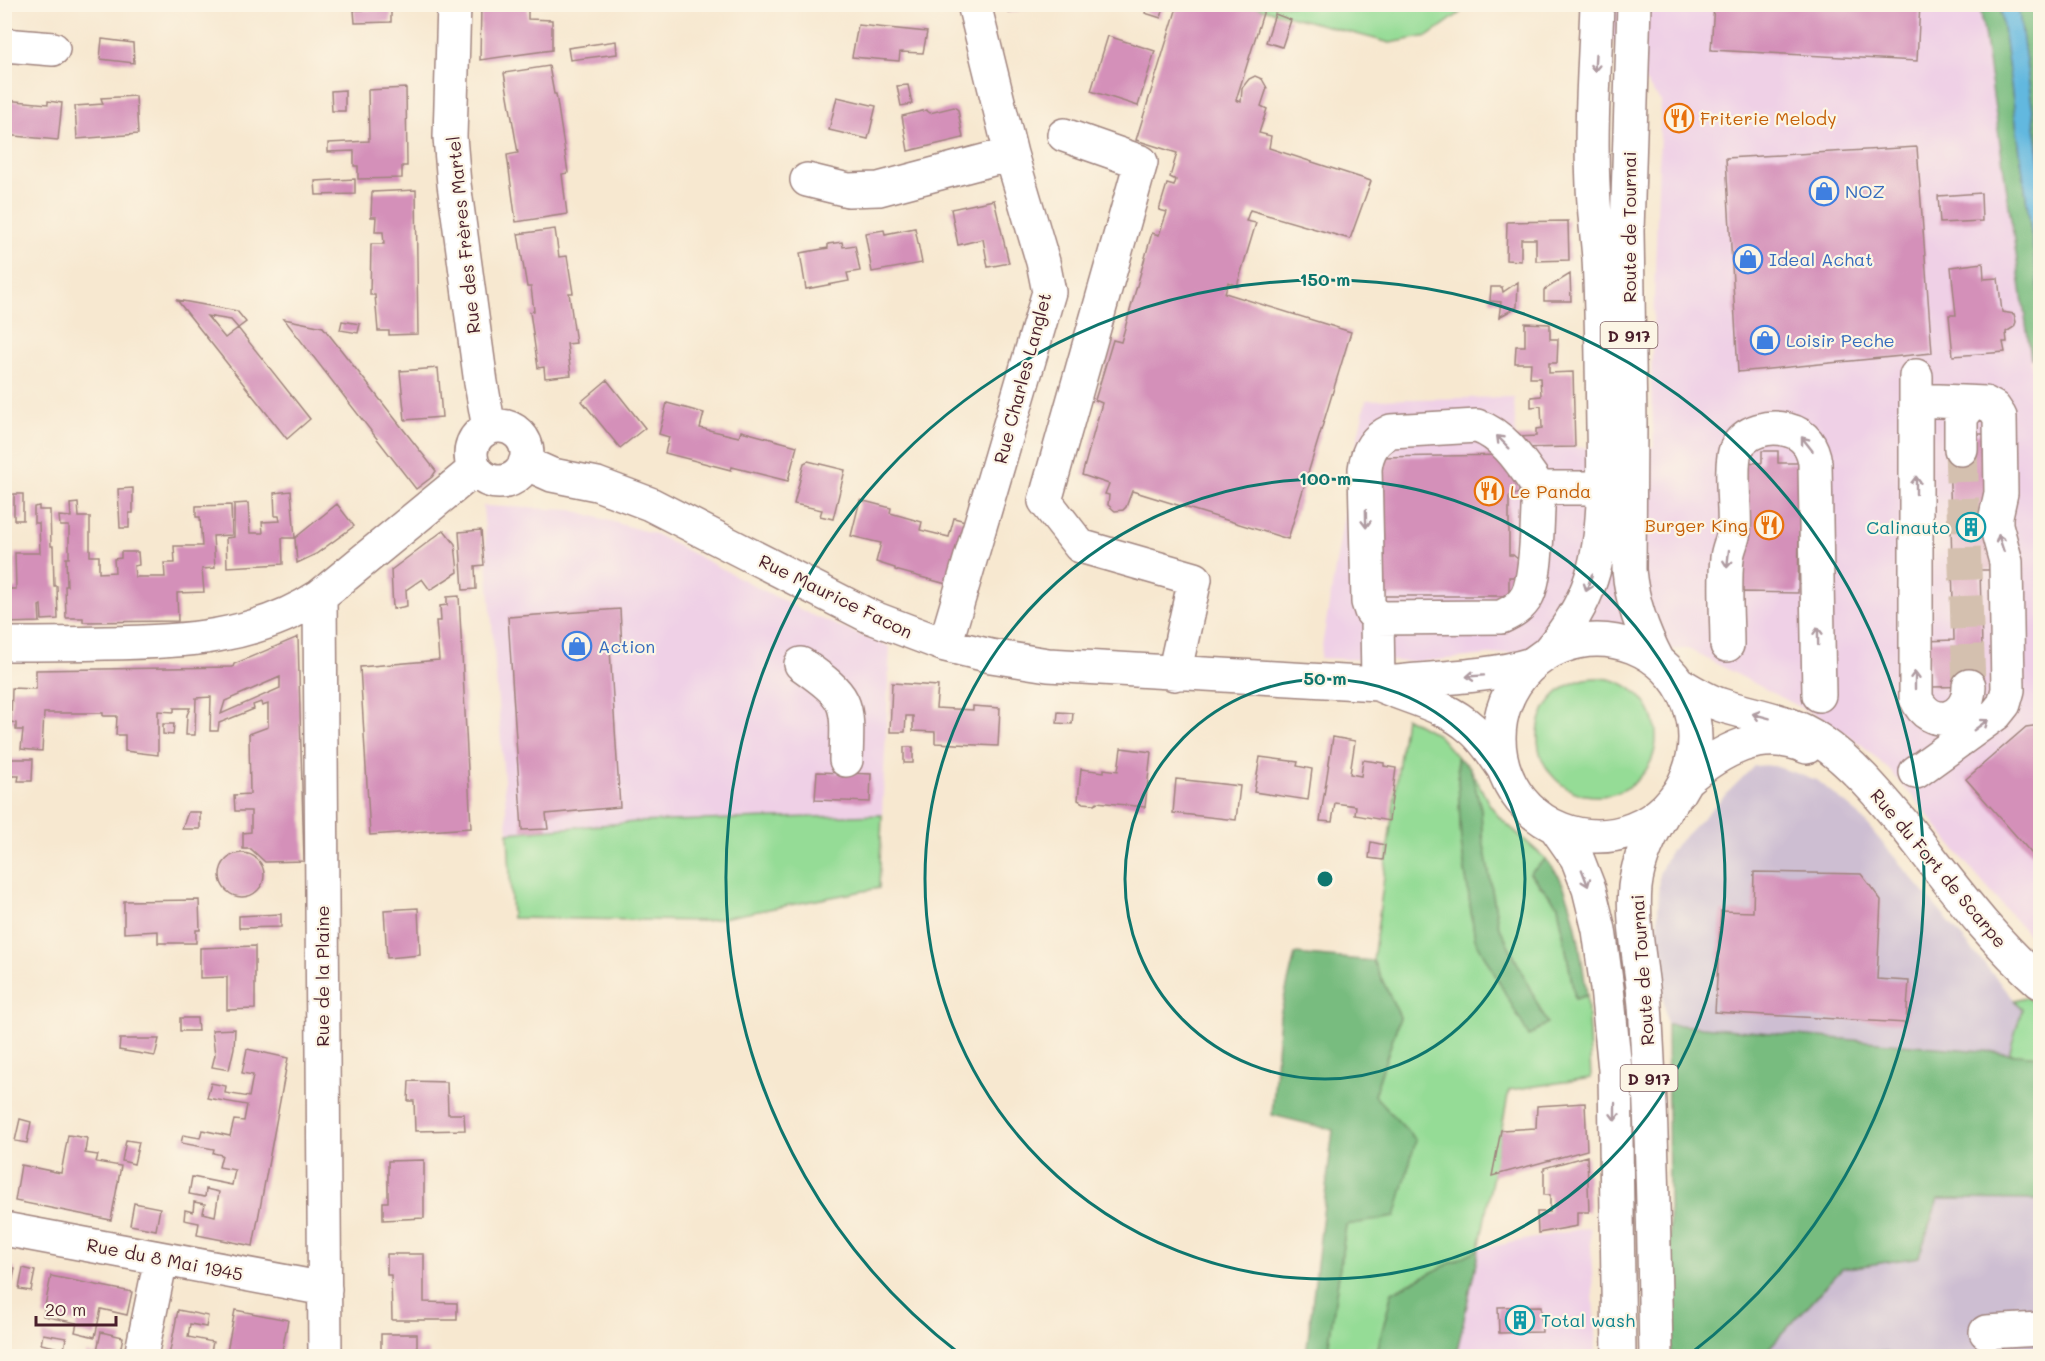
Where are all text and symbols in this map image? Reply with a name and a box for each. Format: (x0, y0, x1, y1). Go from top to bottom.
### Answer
one-way arrow (1589, 52, 1600, 72)
restaurant icon: Friterie Melody (1663, 102, 1695, 134)
place label: Friterie Melody (1700, 106, 1837, 130)
street label: Rue des Frères Martel (441, 135, 485, 335)
street label: Route de Tournai (1617, 151, 1641, 303)
shop icon: NOZ (1808, 175, 1840, 207)
place label: NOZ (1845, 179, 1885, 203)
shop icon: Ideal Achat (1732, 243, 1764, 275)
place label: Ideal Achat (1769, 247, 1873, 271)
text: 150 m (1300, 267, 1350, 291)
street label: Rue Charles Langlet (988, 290, 1056, 466)
road number: D 917 (1600, 322, 1658, 348)
shop icon: Loisir Peche (1749, 324, 1781, 356)
place label: Loisir Peche (1786, 328, 1895, 352)
one-way arrow (1496, 435, 1511, 449)
one-way arrow (1800, 436, 1813, 452)
text: 100 m (1299, 466, 1351, 490)
restaurant icon: Le Panda (1473, 475, 1505, 507)
one-way arrow (1910, 475, 1922, 495)
place label: Le Panda (1510, 479, 1591, 503)
one-way arrow (1361, 508, 1372, 528)
restaurant icon: Burger King (1753, 509, 1785, 541)
building icon: Calinauto (1955, 511, 1987, 543)
place label: Burger King (1645, 513, 1748, 537)
place label: Calinauto (1866, 515, 1950, 539)
one-way arrow (1995, 533, 2006, 552)
street label: Rue Maurice Facon (755, 548, 917, 644)
one-way arrow (1722, 549, 1733, 568)
one-way arrow (1583, 573, 1594, 591)
one-way arrow (1812, 627, 1824, 647)
shop icon: Action (561, 630, 593, 662)
place label: Action (598, 634, 655, 658)
text: 50 m (1304, 666, 1346, 690)
one-way arrow (1466, 670, 1485, 681)
one-way arrow (1909, 670, 1921, 690)
one-way arrow (1752, 709, 1771, 721)
one-way arrow (1972, 719, 1988, 731)
street label: Rue du Fort de Scarpe (1865, 784, 2013, 952)
one-way arrow (1580, 868, 1591, 887)
centre of rings (1315, 869, 1335, 889)
street label: Route de Tournai (1625, 894, 1659, 1046)
street label: Rue de la Plaine (310, 905, 334, 1047)
road number: D 917 (1620, 1065, 1678, 1091)
one-way arrow (1609, 1102, 1621, 1122)
street label: Rue du 8 Mai 1945 (85, 1232, 245, 1286)
scale bar (36, 1289, 116, 1327)
text: 20 m (45, 1297, 86, 1321)
building icon: Total wash (1504, 1304, 1536, 1336)
place label: Total wash (1541, 1308, 1635, 1332)

